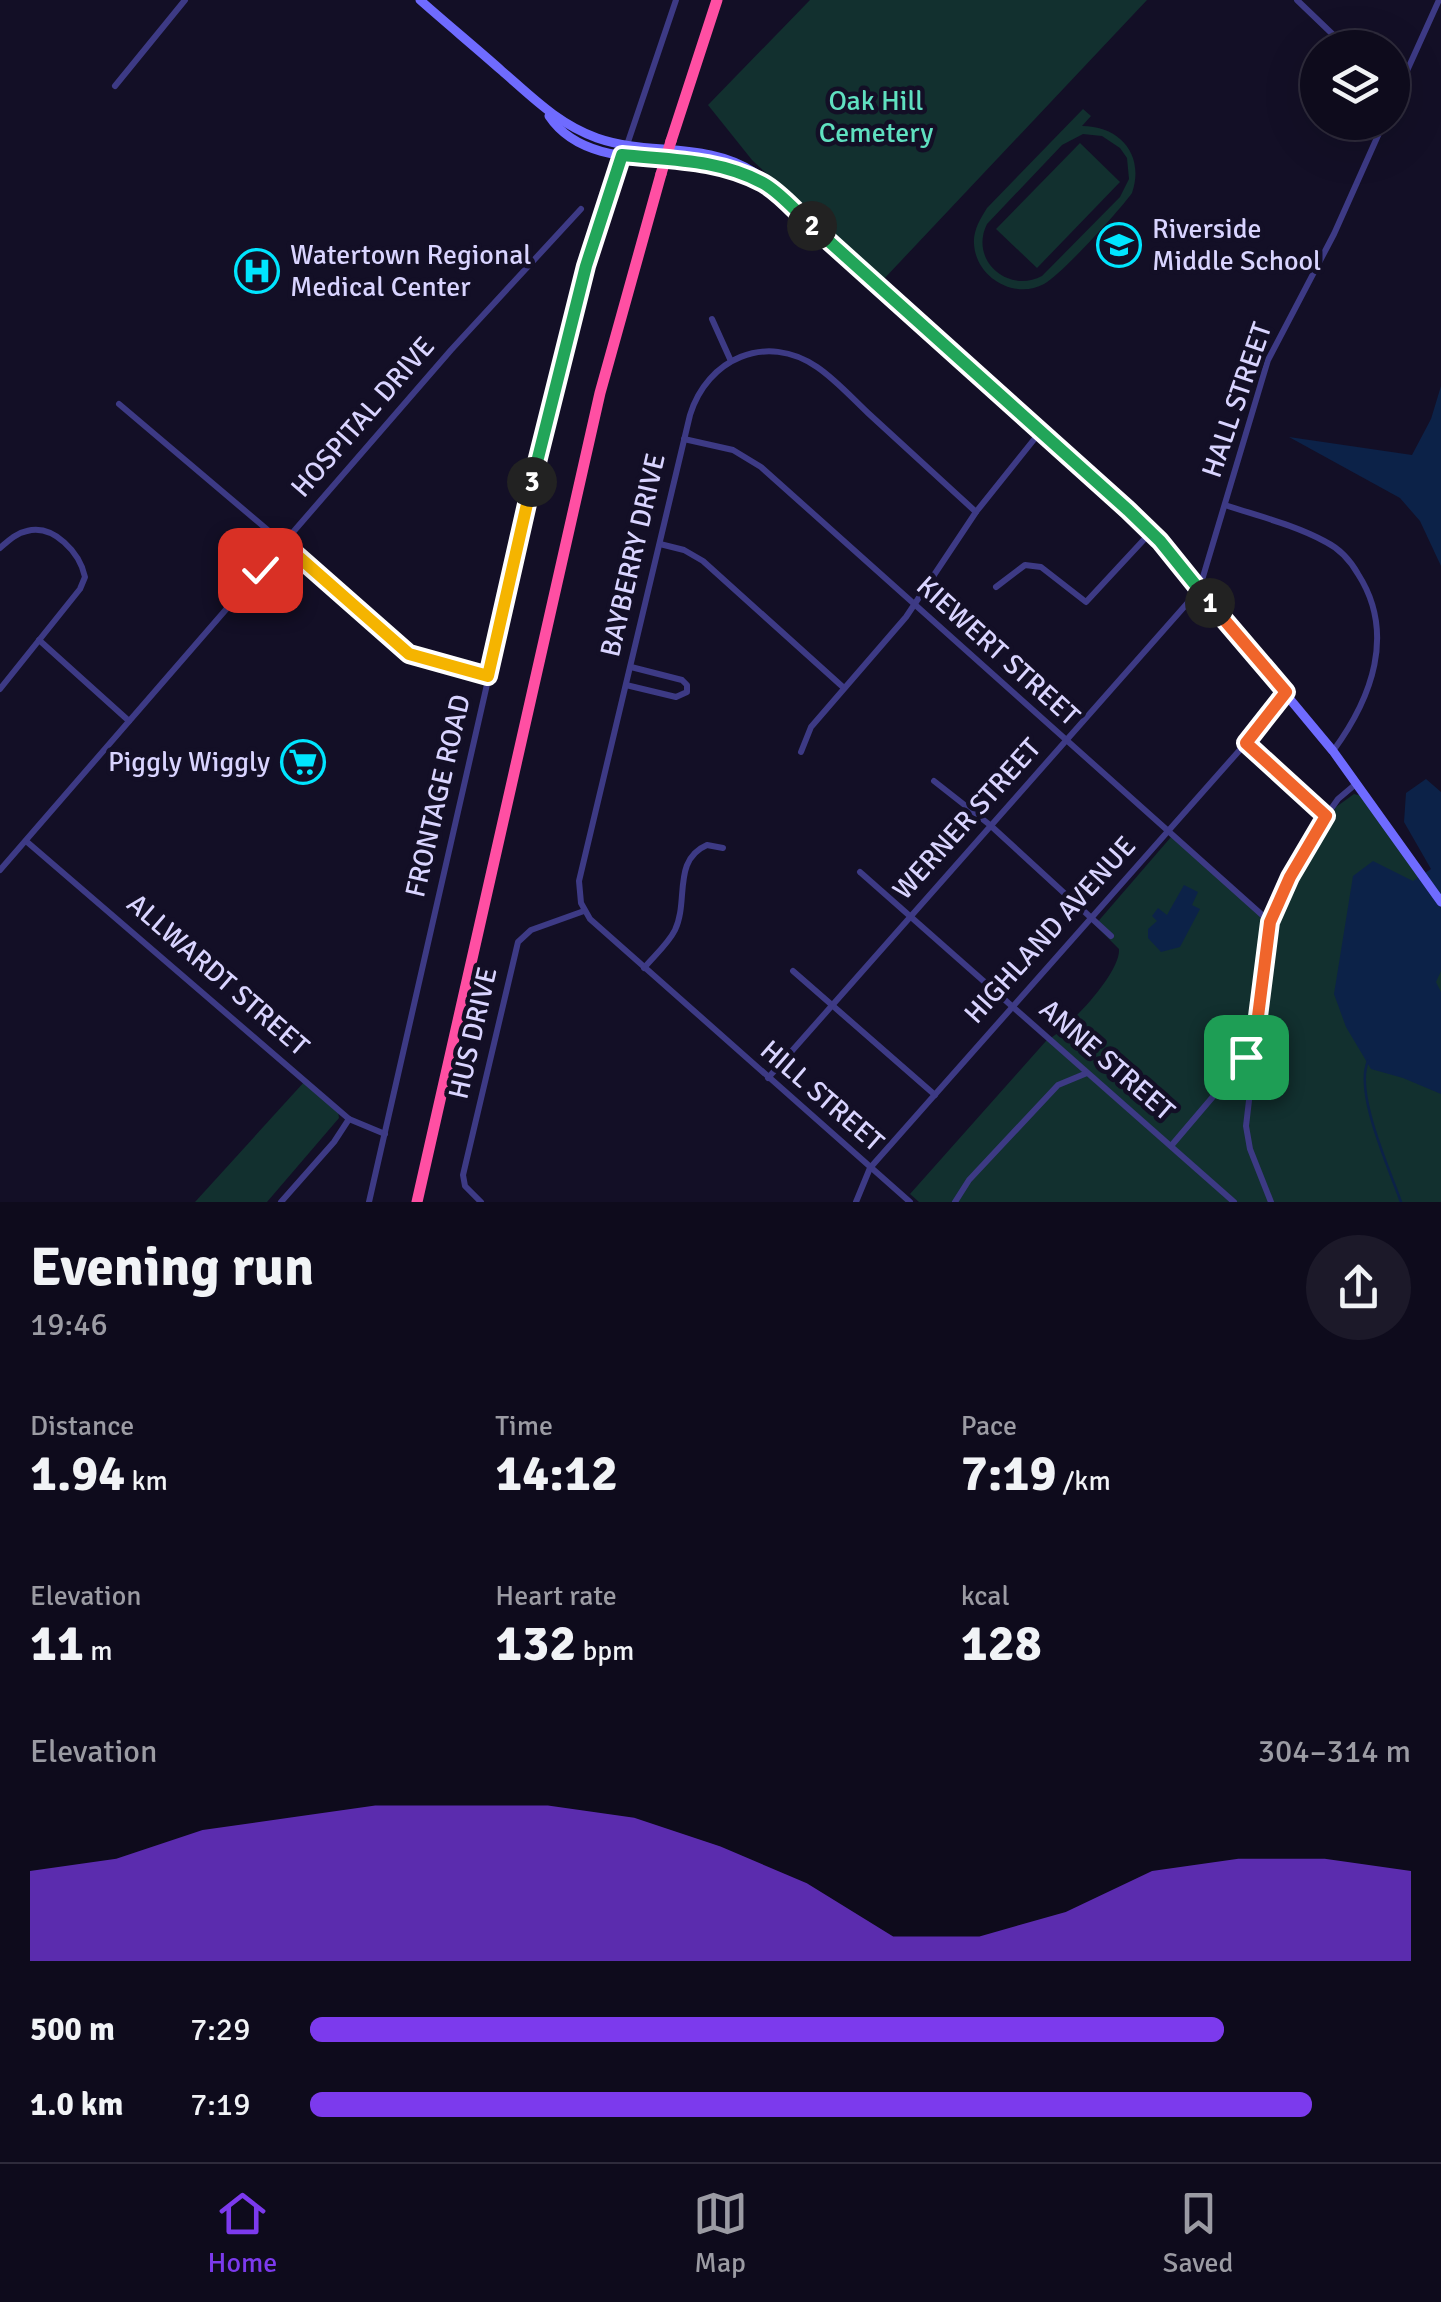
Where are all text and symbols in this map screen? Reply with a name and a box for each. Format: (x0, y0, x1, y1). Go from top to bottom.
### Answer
map controls (1300, 30, 1410, 140)
button: layers (1300, 30, 1410, 140)
park label: Oak Hill Cemetery (819, 84, 933, 150)
pin: 2 (787, 201, 837, 251)
text: 2 (804, 209, 820, 243)
place label: Riverside Middle School (1152, 212, 1321, 278)
school or university icon: Riverside Middle School (1096, 222, 1142, 268)
place label: Watertown Regional Medical Center (290, 238, 532, 304)
hospital icon: Watertown Regional Medical Center (234, 248, 280, 294)
street label: HALL STREET (1195, 318, 1279, 482)
street label: HOSPITAL DRIVE (284, 330, 442, 504)
street label: BAYBERRY DRIVE (593, 450, 673, 660)
pin: 3 (507, 457, 557, 507)
text: 3 (524, 465, 540, 499)
pin (218, 528, 303, 613)
icon: check (233, 543, 288, 598)
street label: KIEWERT STREET (909, 569, 1087, 733)
pin: 1 (1185, 578, 1235, 628)
text: 1 (1202, 586, 1218, 620)
street label: FRONTAGE ROAD (398, 691, 478, 901)
street label: WERNER STREET (886, 731, 1048, 907)
supermarket icon: Piggly Wiggly (280, 739, 326, 785)
place label: Piggly Wiggly (108, 745, 270, 779)
street label: HIGHLAND AVENUE (957, 829, 1143, 1031)
street label: ALLWARDT STREET (120, 887, 316, 1063)
street label: HUS DRIVE (441, 964, 505, 1102)
street label: ANNE STREET (1032, 992, 1182, 1128)
pin (1204, 1015, 1289, 1100)
icon: arrive (1219, 1030, 1274, 1085)
street label: HILL STREET (753, 1033, 891, 1159)
text: Evening run (30, 1233, 314, 1301)
button: share (1306, 1235, 1411, 1340)
text: 19:46 (30, 1305, 108, 1344)
text: Distance (30, 1409, 134, 1443)
text: Time (495, 1409, 553, 1443)
text: Pace (961, 1409, 1017, 1443)
text: 1.94 (30, 1443, 125, 1505)
text: 14:12 (495, 1443, 618, 1505)
text: 7:19 (961, 1443, 1056, 1505)
text: km (125, 1464, 168, 1498)
text: /km (1056, 1464, 1111, 1498)
text: Elevation (30, 1579, 142, 1613)
text: Heart rate (495, 1579, 617, 1613)
text: kcal (961, 1579, 1010, 1613)
text: 11 (30, 1613, 84, 1675)
text: 132 (495, 1613, 576, 1675)
text: 128 (961, 1613, 1042, 1675)
text: m (84, 1634, 113, 1668)
text: bpm (576, 1634, 634, 1668)
text: Elevation (30, 1732, 157, 1771)
text: 304–314 m (1258, 1732, 1411, 1771)
text: 500 m (30, 2010, 115, 2049)
text: 7:29 (190, 2010, 250, 2049)
text: 1.0 km (30, 2085, 123, 2124)
text: 7:19 (190, 2085, 250, 2124)
tab: Home (208, 2186, 277, 2280)
tab: Map (693, 2186, 748, 2280)
tab: Saved (1163, 2186, 1233, 2280)

